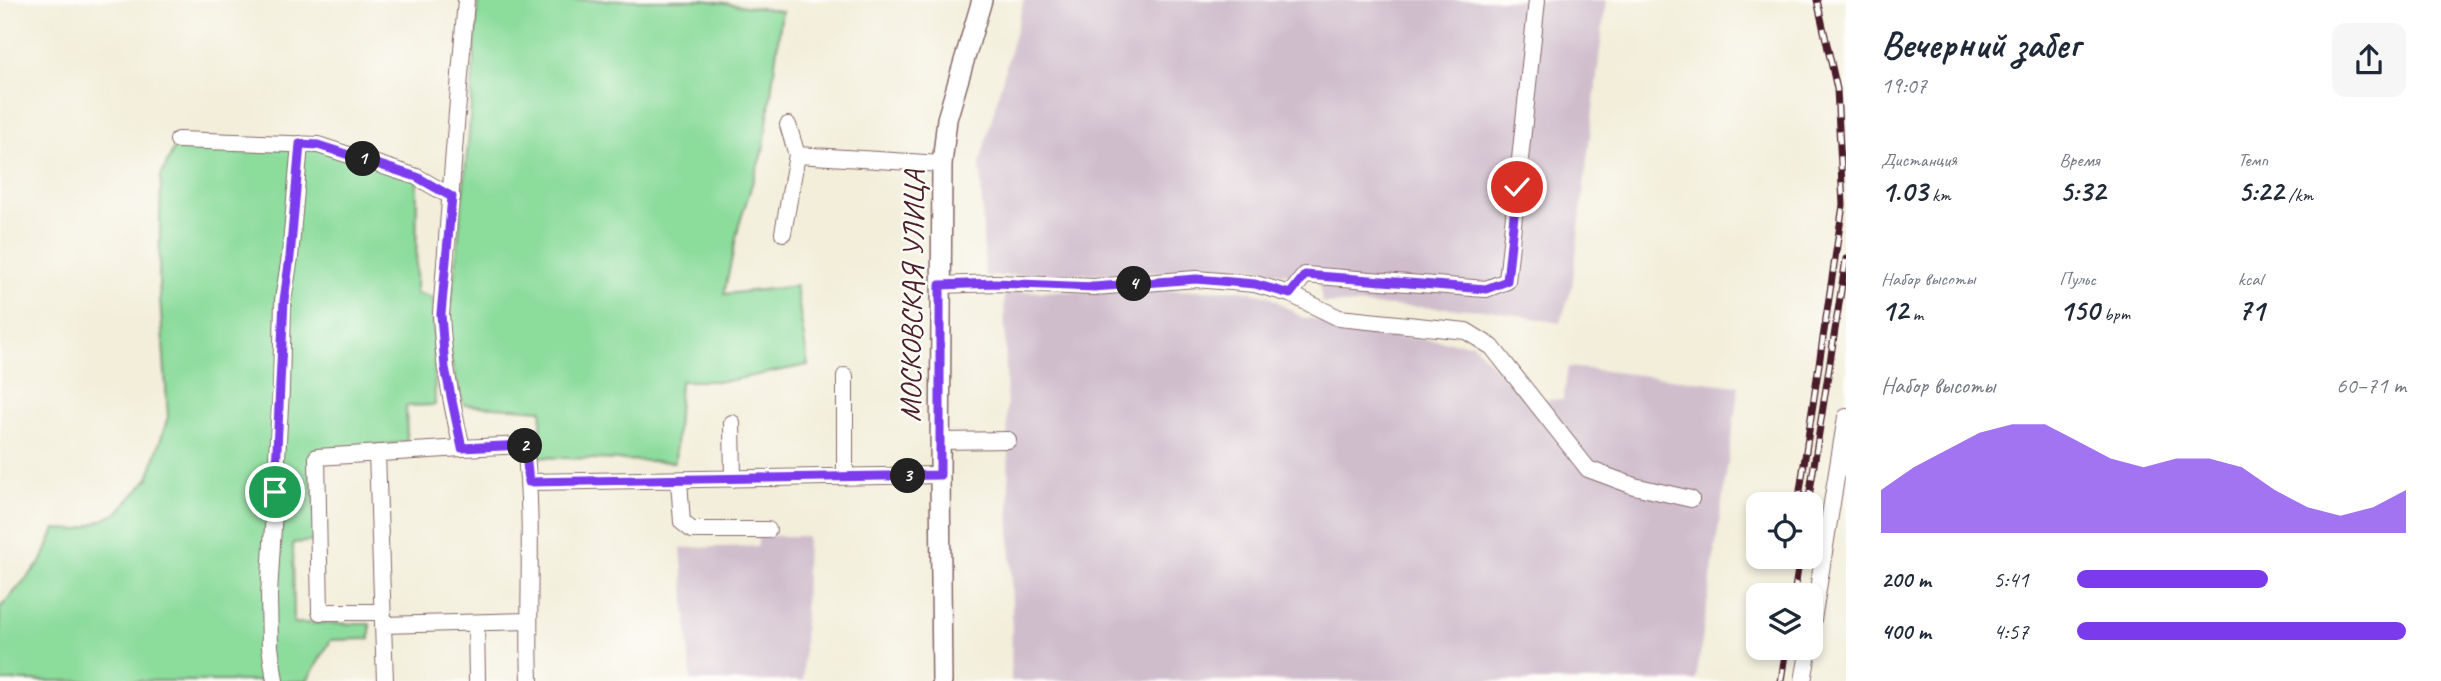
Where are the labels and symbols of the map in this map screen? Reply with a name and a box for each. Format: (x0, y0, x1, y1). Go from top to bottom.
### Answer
pin: 1 (346, 142, 380, 176)
pin (1487, 157, 1547, 217)
street label: МОСКОВСКАЯ УЛИЦА (891, 168, 933, 422)
pin: 4 (1116, 266, 1152, 302)
pin: 2 (508, 428, 542, 464)
pin: 3 (890, 458, 926, 494)
pin (245, 462, 305, 522)

